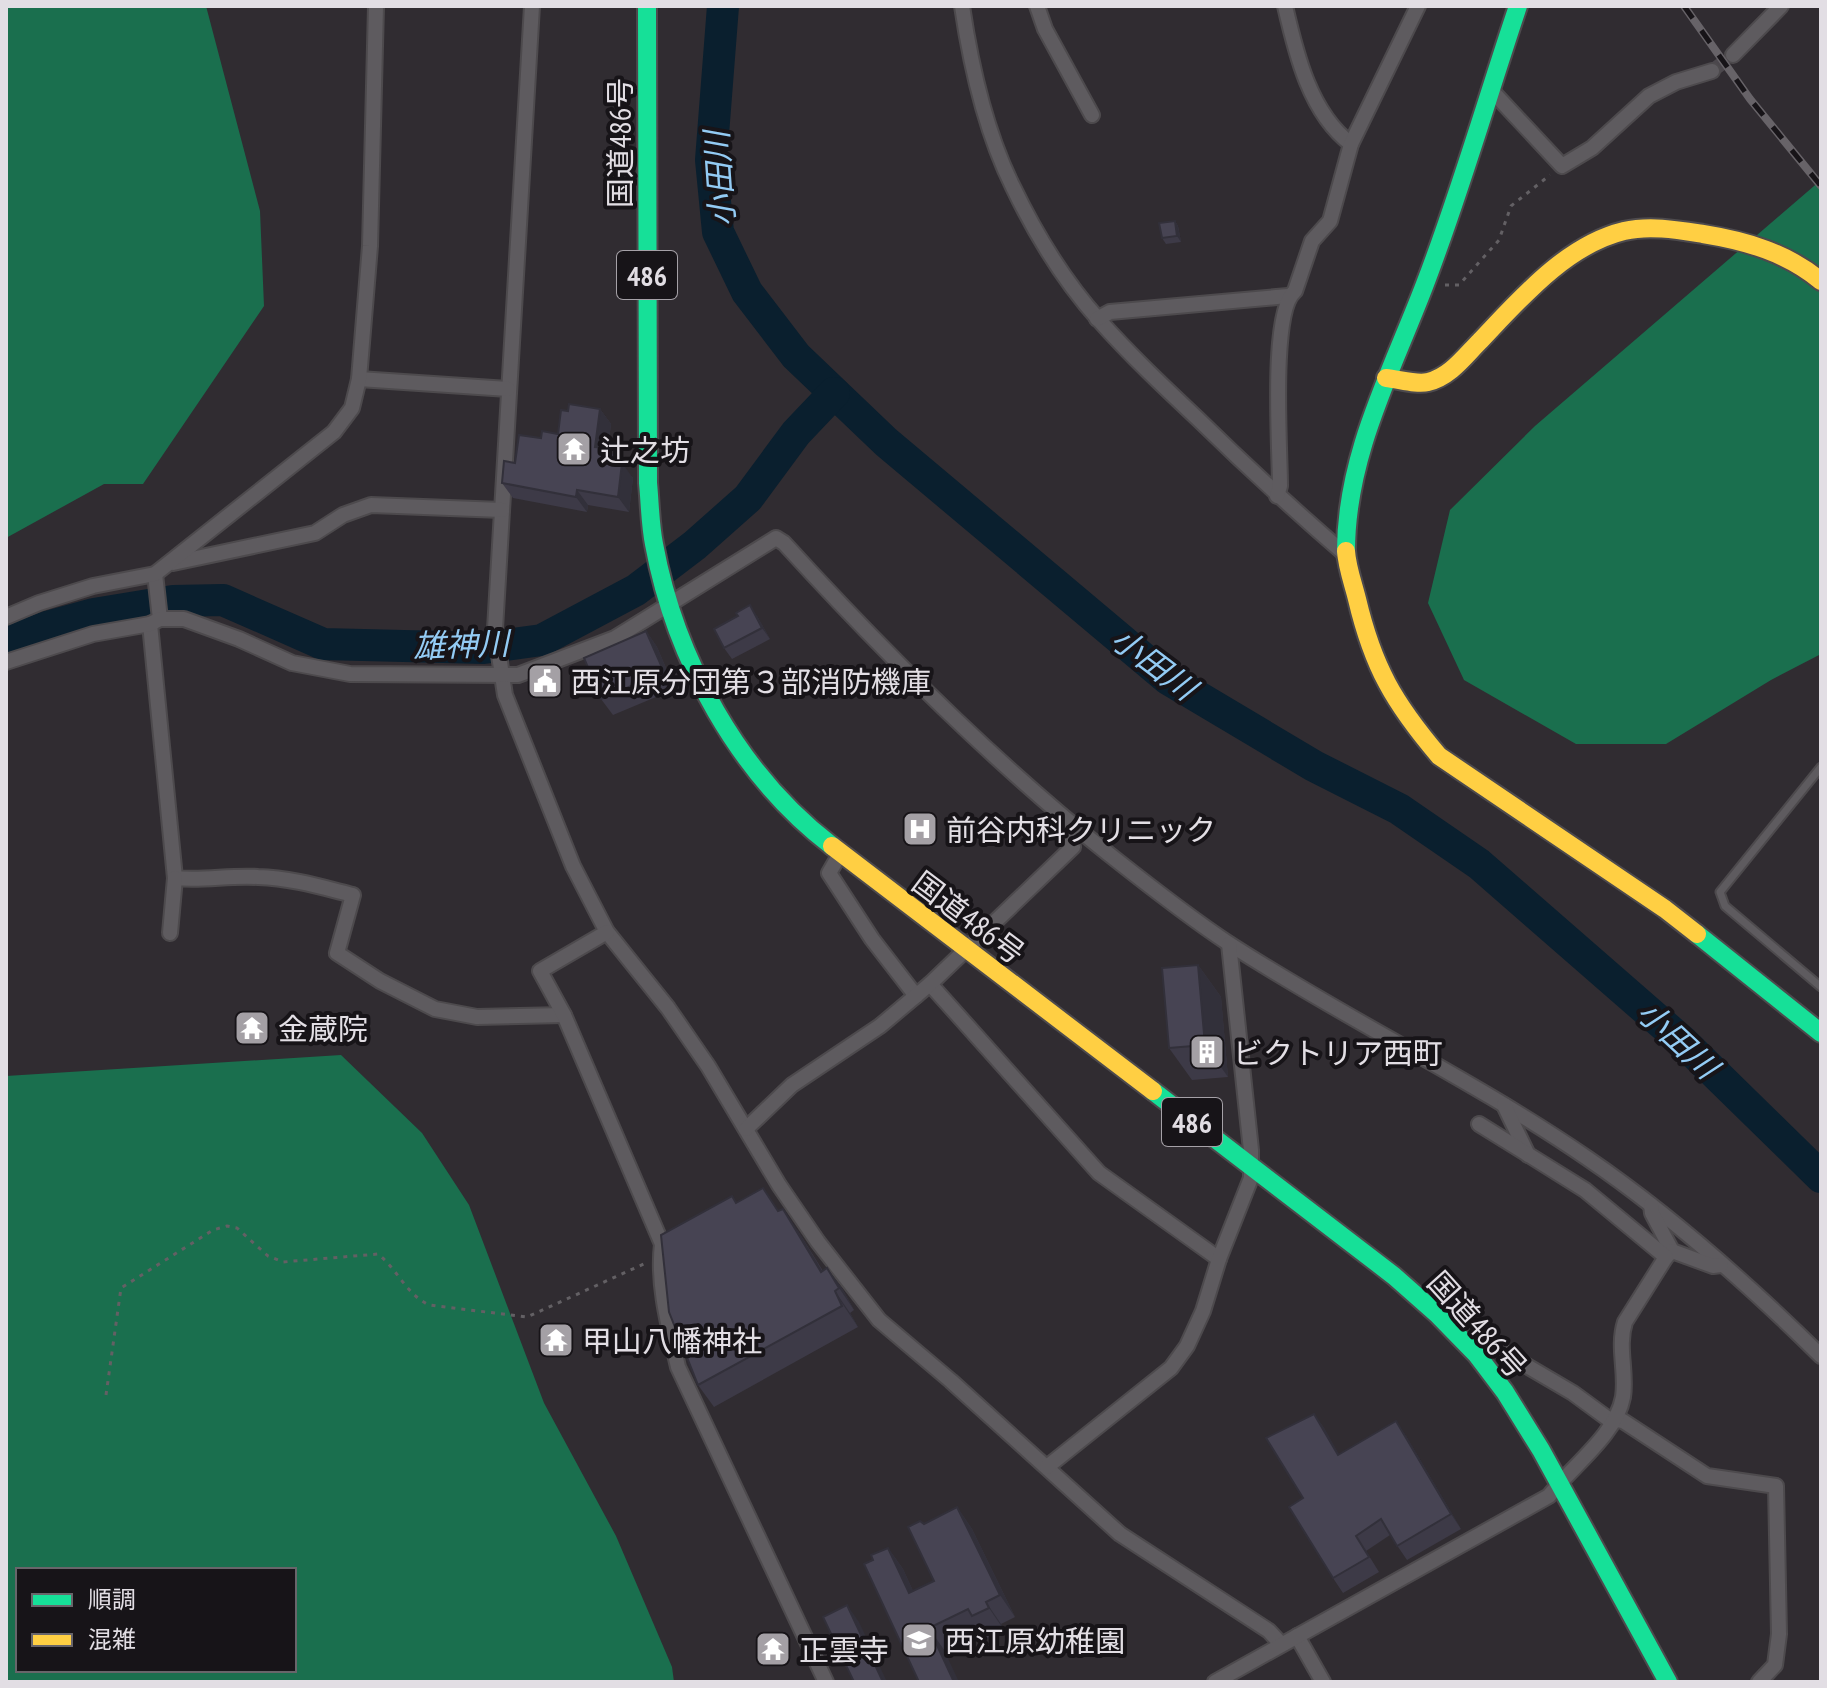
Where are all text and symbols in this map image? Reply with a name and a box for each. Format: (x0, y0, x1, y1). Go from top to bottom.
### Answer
street label: 国道486号 (600, 78, 639, 208)
water label: 小田川 (694, 127, 743, 228)
road number: 486 (617, 251, 677, 299)
temple icon: 辻之坊 (555, 430, 593, 468)
place label: 辻之坊 (600, 430, 690, 469)
water label: 小田川 (1103, 617, 1207, 710)
water label: 雄神川 (412, 621, 513, 667)
public building icon: 西江原分団第３部消防機庫 (526, 662, 564, 700)
place label: 西江原分団第３部消防機庫 (571, 662, 931, 701)
hospital icon: 前谷内科クリニック (901, 810, 939, 848)
place label: 前谷内科クリニック (946, 810, 1216, 849)
street label: 国道486号 (905, 862, 1033, 972)
water label: 小田川 (1629, 991, 1730, 1089)
temple icon: 金蔵院 (233, 1009, 271, 1047)
place label: 金蔵院 (278, 1009, 368, 1048)
building icon: ビクトリア西町 (1188, 1033, 1226, 1071)
place label: ビクトリア西町 (1233, 1033, 1443, 1072)
road number: 486 (1162, 1098, 1222, 1146)
street label: 国道486号 (1420, 1262, 1536, 1386)
temple icon: 甲山八幡神社 (537, 1321, 575, 1359)
place label: 甲山八幡神社 (582, 1321, 762, 1360)
legend (16, 1568, 296, 1672)
text: 順調 (88, 1584, 136, 1615)
school or university icon: 西江原幼稚園 (900, 1621, 938, 1659)
place label: 西江原幼稚園 (945, 1621, 1125, 1660)
text: 混雑 (88, 1624, 136, 1655)
temple icon: 正雲寺 (754, 1630, 792, 1668)
place label: 正雲寺 (799, 1630, 889, 1669)

